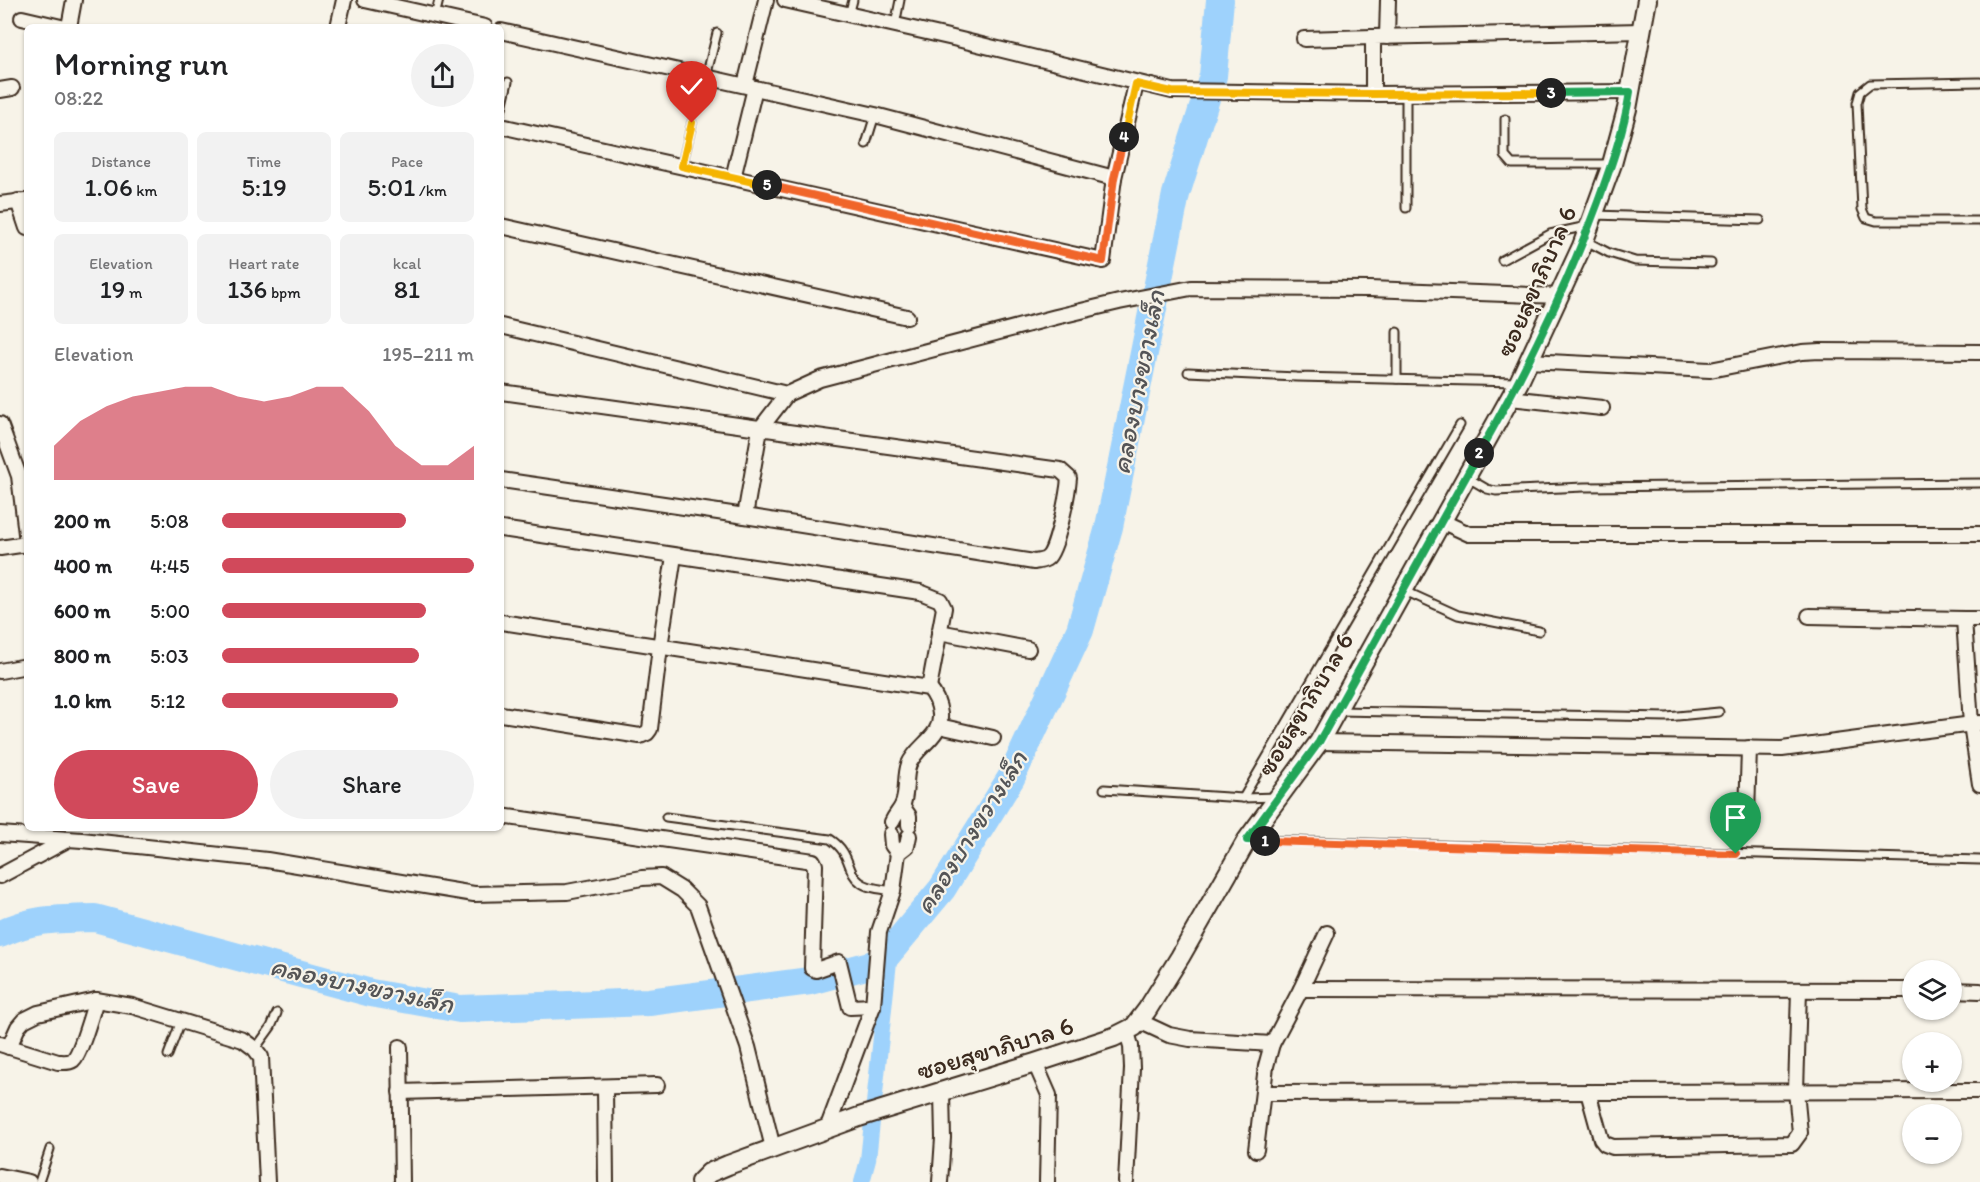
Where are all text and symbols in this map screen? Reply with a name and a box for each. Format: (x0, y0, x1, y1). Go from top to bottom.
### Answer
text: Morning run (54, 44, 229, 83)
button: share (411, 44, 474, 107)
pin (666, 61, 717, 123)
icon: check (675, 70, 708, 103)
pin: 3 (1536, 78, 1566, 108)
text: 3 (1547, 83, 1555, 102)
text: 08:22 (54, 86, 103, 110)
pin: 4 (1109, 122, 1139, 152)
text: 4 (1119, 127, 1129, 146)
text: Distance (91, 152, 151, 171)
text: Time (247, 152, 281, 171)
text: Pace (391, 152, 423, 171)
pin: 5 (752, 170, 782, 200)
text: 1.06 (85, 171, 133, 203)
text: 5:19 (241, 171, 287, 203)
text: 5:01 (367, 171, 415, 203)
text: 5 (763, 175, 771, 194)
text: km (133, 181, 158, 200)
text: /km (415, 181, 447, 200)
street label: ซอยสุขาภิบาล 6 (1488, 201, 1585, 362)
text: Elevation (89, 254, 153, 273)
text: Heart rate (229, 254, 299, 273)
text: kcal (393, 254, 421, 273)
text: 19 (100, 273, 125, 305)
text: 136 (227, 273, 267, 305)
text: 81 (394, 273, 420, 305)
text: m (125, 283, 142, 302)
text: bpm (267, 283, 301, 302)
water label: คลองบางขวางเล็ก (1103, 286, 1172, 477)
text: Elevation (54, 342, 133, 366)
text: 195–211 m (382, 342, 474, 366)
pin: 2 (1464, 438, 1494, 468)
text: 2 (1475, 443, 1483, 462)
text: 200 m (54, 509, 110, 533)
text: 5:08 (150, 509, 189, 533)
text: 400 m (54, 554, 112, 578)
text: 4:45 (150, 554, 189, 578)
text: 600 m (54, 599, 111, 623)
text: 5:00 (150, 599, 190, 623)
street label: ซอยสุขาภิบาล 6 (1250, 626, 1362, 783)
text: 800 m (54, 644, 111, 668)
text: 5:03 (150, 644, 189, 668)
text: 1.0 km (54, 689, 111, 713)
text: 5:12 (150, 689, 185, 713)
water label: คลองบางขวางเล็ก (907, 743, 1035, 920)
button: Save (54, 750, 258, 819)
button: Share (270, 750, 474, 819)
pin (1710, 792, 1761, 854)
icon: arrive (1719, 801, 1752, 834)
pin: 1 (1250, 826, 1280, 856)
text: 1 (1261, 831, 1269, 850)
water label: คลองบางขวางเล็ก (267, 949, 458, 1020)
map controls (1902, 960, 1962, 1164)
button: layers (1902, 960, 1962, 1020)
street label: ซอยสุขาภิบาล 6 (913, 1009, 1078, 1089)
button: + (1902, 1032, 1962, 1092)
button: − (1902, 1104, 1962, 1164)

